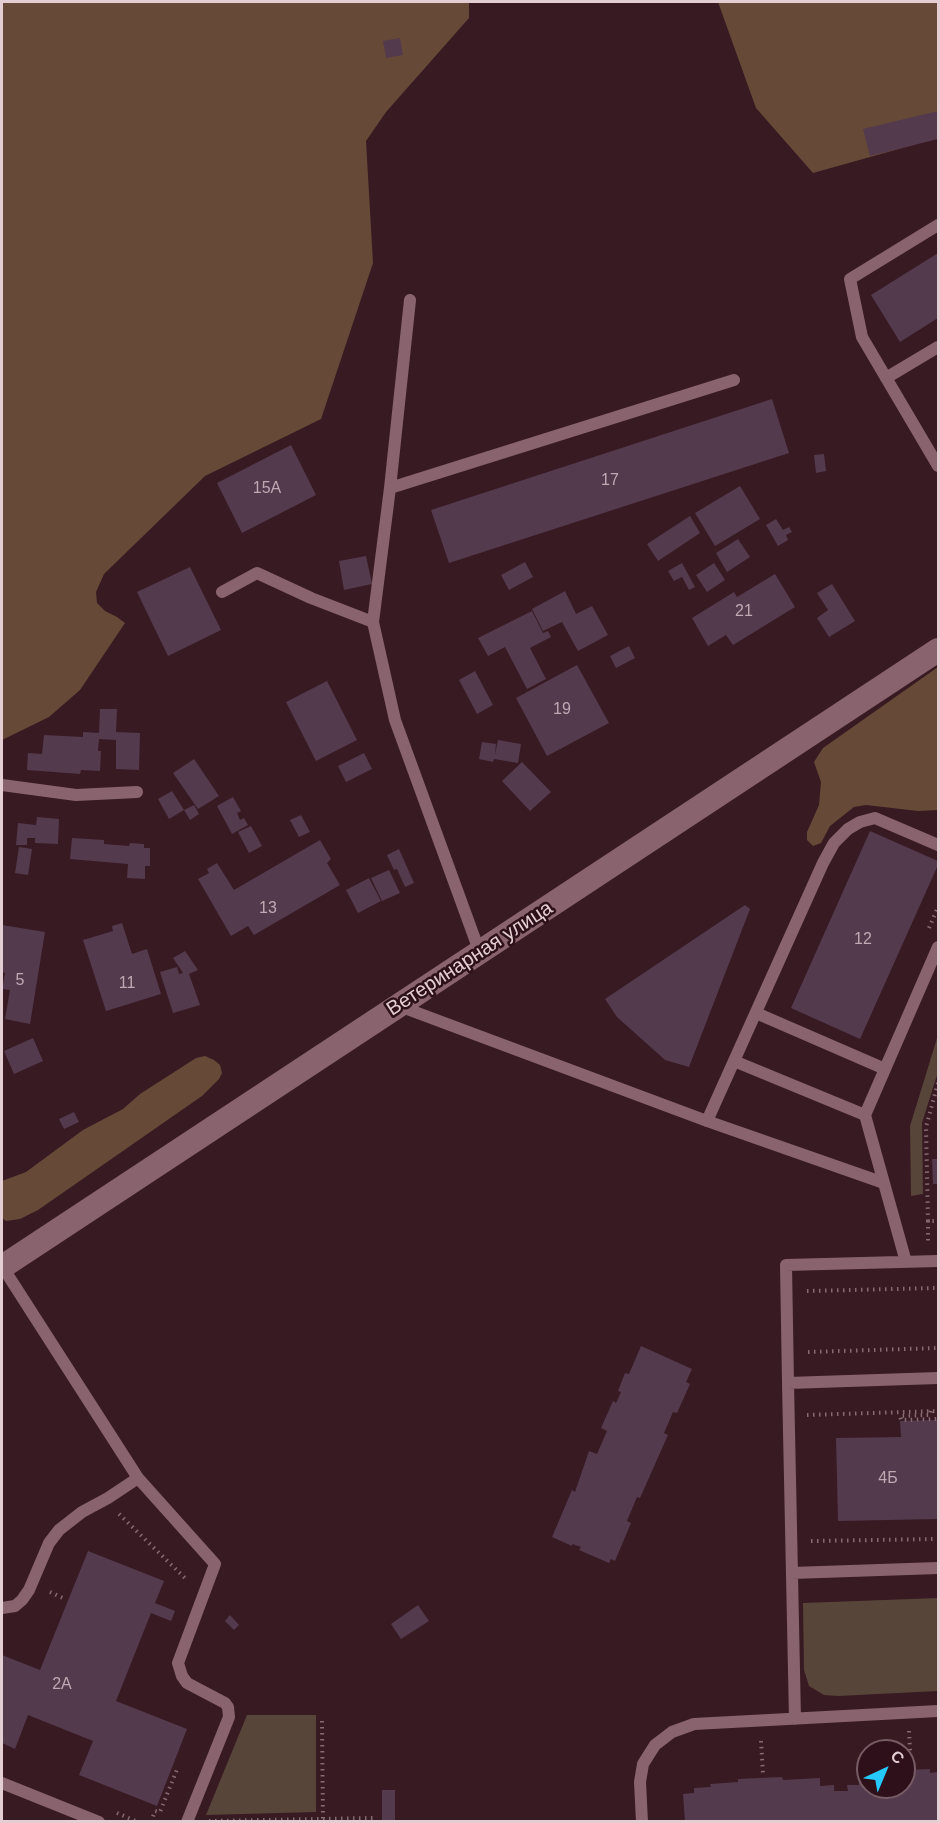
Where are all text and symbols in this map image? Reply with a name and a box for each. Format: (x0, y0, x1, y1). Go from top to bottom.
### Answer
house number: 17 (601, 471, 619, 491)
house number: 15А (253, 479, 281, 499)
house number: 21 (735, 602, 753, 622)
house number: 19 (553, 700, 571, 720)
street label: Ветеринарная улица (383, 896, 557, 1022)
house number: 13 (259, 899, 277, 919)
house number: 12 (854, 930, 872, 950)
house number: 5 (16, 971, 24, 991)
house number: 11 (119, 974, 135, 994)
house number: 4Б (878, 1469, 898, 1489)
house number: 2А (52, 1675, 72, 1695)
north arrow (856, 1739, 916, 1799)
text: С (887, 1747, 908, 1767)

